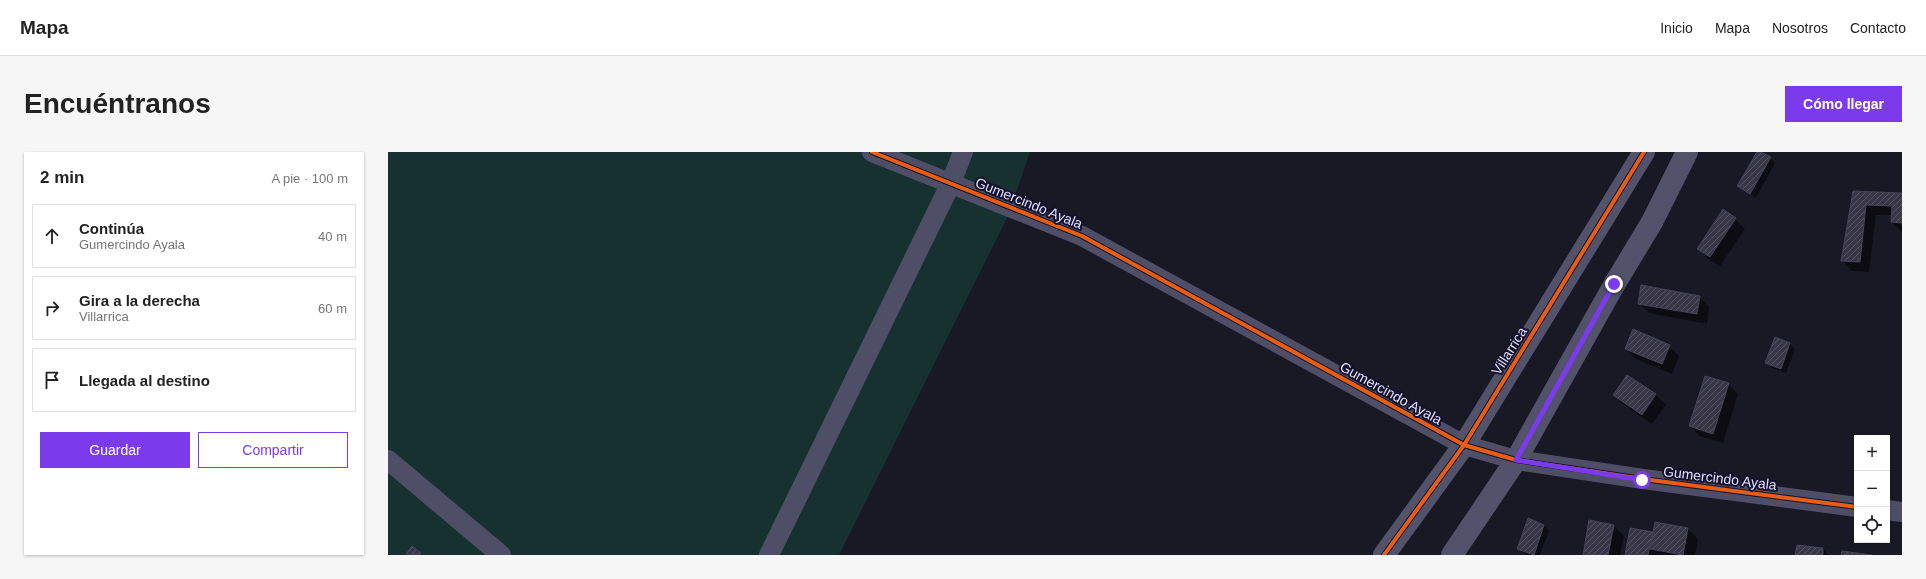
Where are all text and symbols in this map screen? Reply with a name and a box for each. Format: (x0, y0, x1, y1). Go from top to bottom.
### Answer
text: Mapa (20, 17, 69, 38)
text: Inicio (1660, 20, 1693, 36)
text: Mapa (1715, 20, 1750, 36)
text: Nosotros (1772, 20, 1828, 36)
text: Contacto (1850, 20, 1906, 36)
button: Cómo llegar (1785, 86, 1902, 122)
text: Encuéntranos (24, 88, 211, 119)
text: 2 min (40, 168, 84, 187)
text: A pie · 100 m (271, 171, 348, 186)
street label: Gumercindo Ayala (973, 174, 1085, 232)
text: Continúa (79, 220, 144, 237)
icon: ahead (41, 225, 63, 247)
text: 40 m (318, 229, 347, 244)
text: Gumercindo Ayala (79, 237, 185, 252)
route end (1605, 275, 1623, 293)
text: Gira a la derecha (79, 292, 200, 309)
icon: right (41, 297, 63, 319)
text: 60 m (318, 301, 347, 316)
text: Villarrica (79, 309, 129, 324)
street label: Villarrica (1488, 324, 1530, 378)
street label: Gumercindo Ayala (1337, 358, 1445, 428)
icon: arrive (41, 369, 63, 391)
text: Llegada al destino (79, 372, 210, 389)
button: Guardar (40, 432, 190, 468)
button: Compartir (198, 432, 348, 468)
map controls (1854, 435, 1890, 543)
button: + (1854, 435, 1890, 471)
street label: Gumercindo Ayala (1662, 463, 1778, 493)
route start (1633, 471, 1651, 489)
button: − (1854, 471, 1890, 507)
button: locate (1854, 507, 1890, 543)

